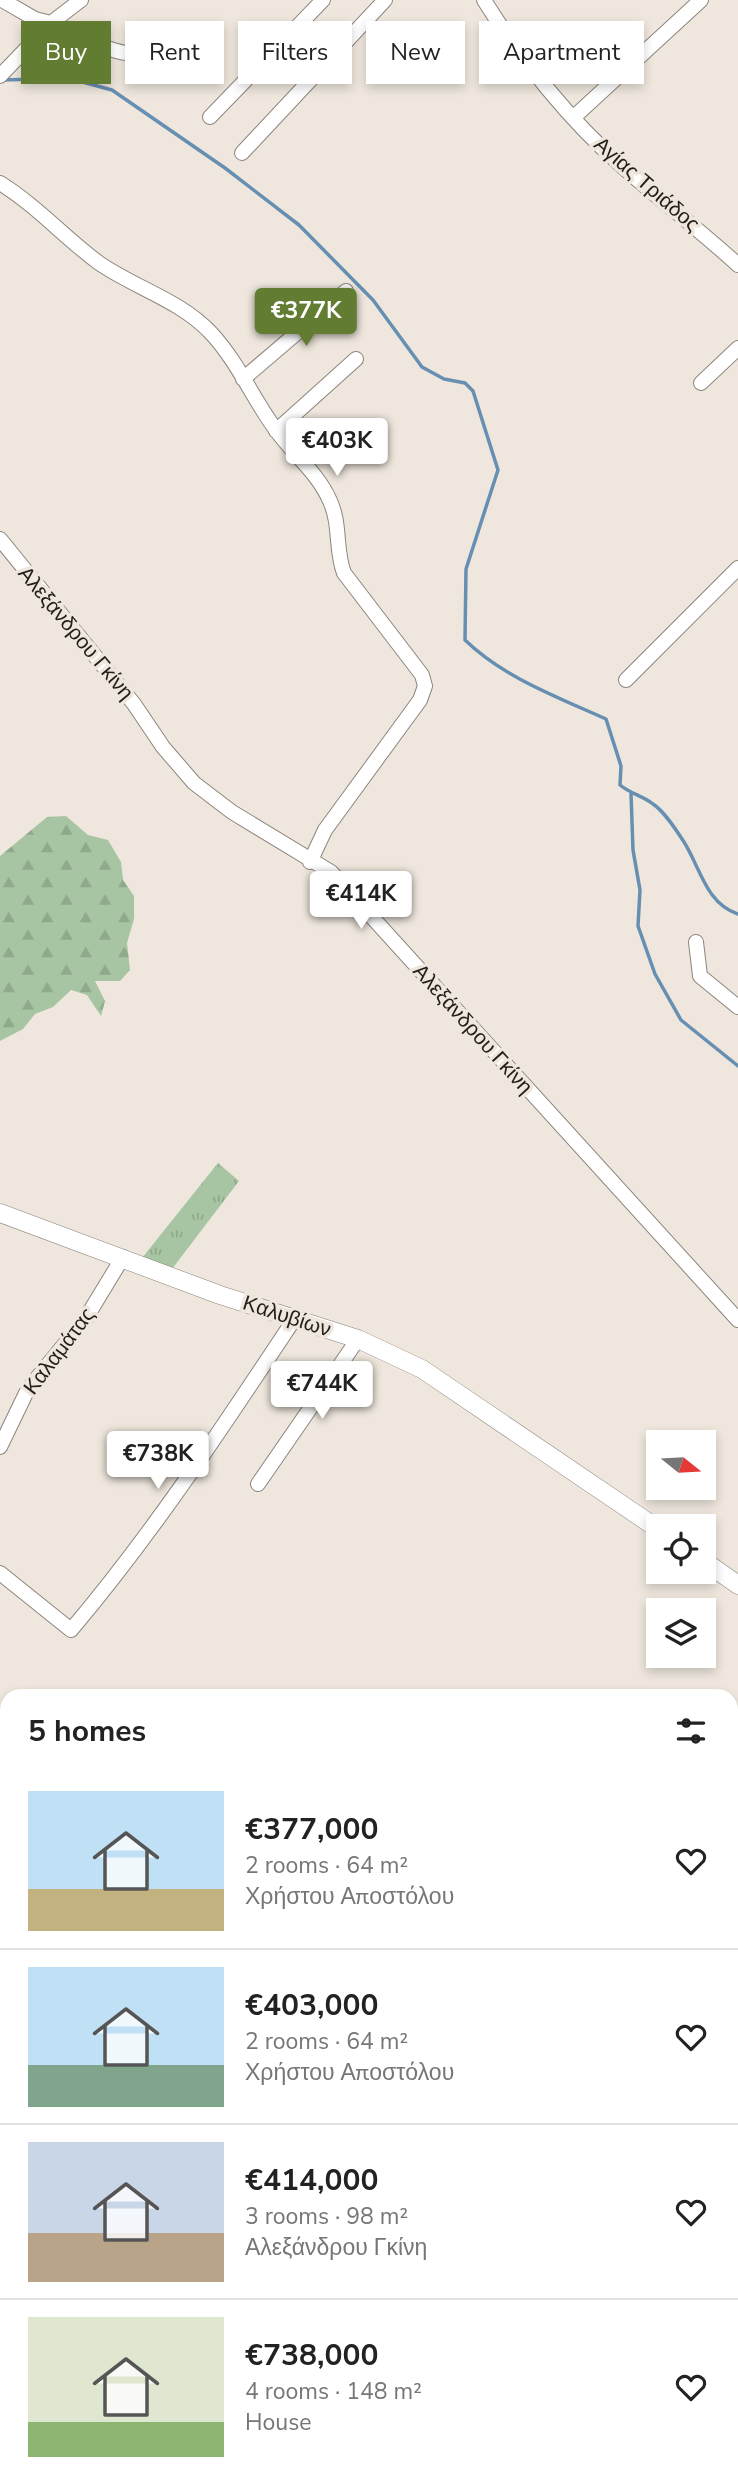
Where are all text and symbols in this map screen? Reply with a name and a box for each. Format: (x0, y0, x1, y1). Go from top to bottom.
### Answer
chip: Buy (21, 21, 111, 84)
chip: Rent (125, 21, 224, 84)
chip: Filters (238, 21, 352, 84)
chip: New (366, 21, 465, 84)
chip: Apartment (479, 21, 644, 84)
street label: Αγίας Τριάδος (588, 130, 706, 238)
pin: €377K (257, 288, 355, 348)
text: €377K (271, 295, 341, 326)
pin: €403K (288, 419, 386, 478)
text: €403K (302, 425, 372, 456)
street label: Αλεξάνδρου Γκίνη (12, 560, 140, 706)
pin: €414K (312, 872, 410, 931)
text: €414K (326, 878, 396, 909)
street label: Αλεξάνδρου Γκίνη (407, 958, 539, 1100)
street label: Καλυβίων (239, 1289, 335, 1343)
street label: Καλαμάτας (17, 1302, 101, 1400)
pin: €744K (273, 1362, 371, 1421)
text: €744K (287, 1368, 357, 1399)
north arrow (646, 1430, 716, 1500)
map controls (646, 1430, 716, 1668)
pin: €738K (109, 1432, 207, 1491)
text: €738K (123, 1438, 193, 1469)
button: locate (646, 1514, 716, 1584)
button: layers (646, 1598, 716, 1668)
text: 5 homes (28, 1711, 146, 1752)
icon: filters (672, 1712, 710, 1750)
text: €377,000 (245, 1809, 378, 1850)
icon: home (84, 1819, 168, 1903)
icon: heart (672, 1842, 710, 1880)
text: 2 rooms · 64 m² (245, 1850, 408, 1881)
text: Χρήστου Αποστόλου (245, 1881, 454, 1912)
text: €403,000 (245, 1985, 378, 2026)
icon: home (84, 1995, 168, 2079)
icon: heart (672, 2018, 710, 2056)
text: 2 rooms · 64 m² (245, 2026, 408, 2057)
text: Χρήστου Αποστόλου (245, 2057, 454, 2088)
text: €414,000 (245, 2160, 378, 2201)
icon: home (84, 2170, 168, 2254)
icon: heart (672, 2193, 710, 2231)
text: 3 rooms · 98 m² (245, 2201, 408, 2232)
text: Αλεξάνδρου Γκίνη (245, 2232, 427, 2263)
text: €738,000 (245, 2335, 378, 2376)
icon: home (84, 2345, 168, 2429)
icon: heart (672, 2368, 710, 2406)
text: 4 rooms · 148 m² (245, 2376, 422, 2407)
text: House (245, 2407, 312, 2438)

